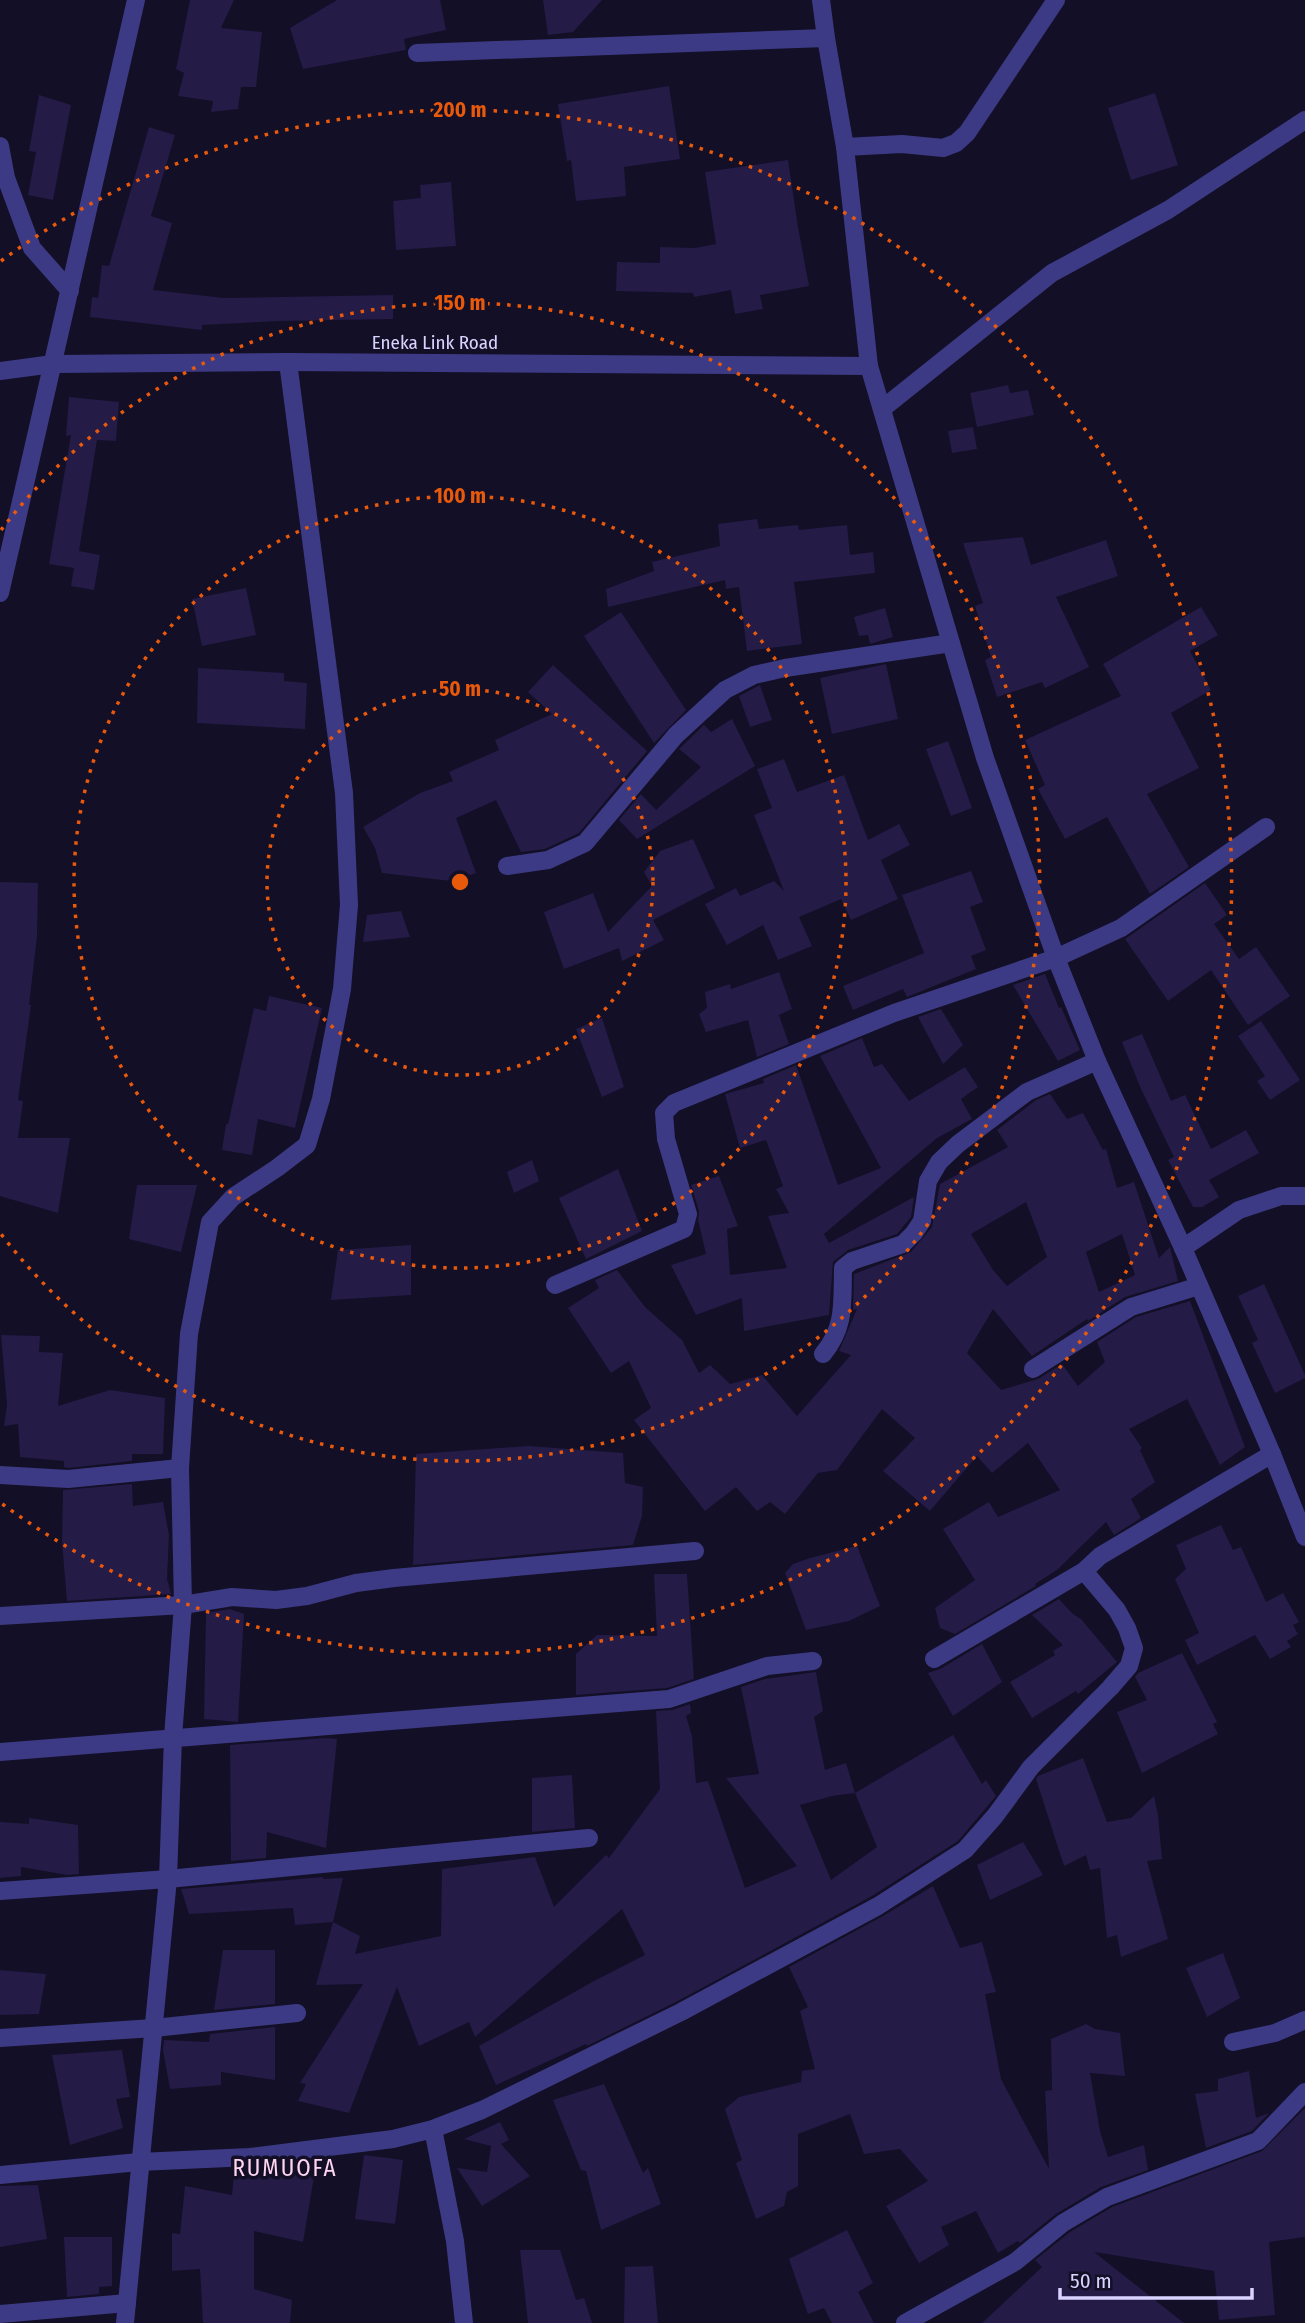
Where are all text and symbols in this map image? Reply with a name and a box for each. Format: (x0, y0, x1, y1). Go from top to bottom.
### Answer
text: 200 m (432, 97, 487, 123)
text: 150 m (434, 290, 486, 316)
street label: Eneka Link Road (372, 331, 498, 354)
text: 100 m (434, 483, 486, 509)
text: 50 m (439, 676, 481, 702)
centre of rings (448, 870, 472, 894)
district label: RUMUOFA (232, 2154, 338, 2182)
scale bar (1060, 2256, 1252, 2300)
text: 50 m (1070, 2268, 1112, 2294)

